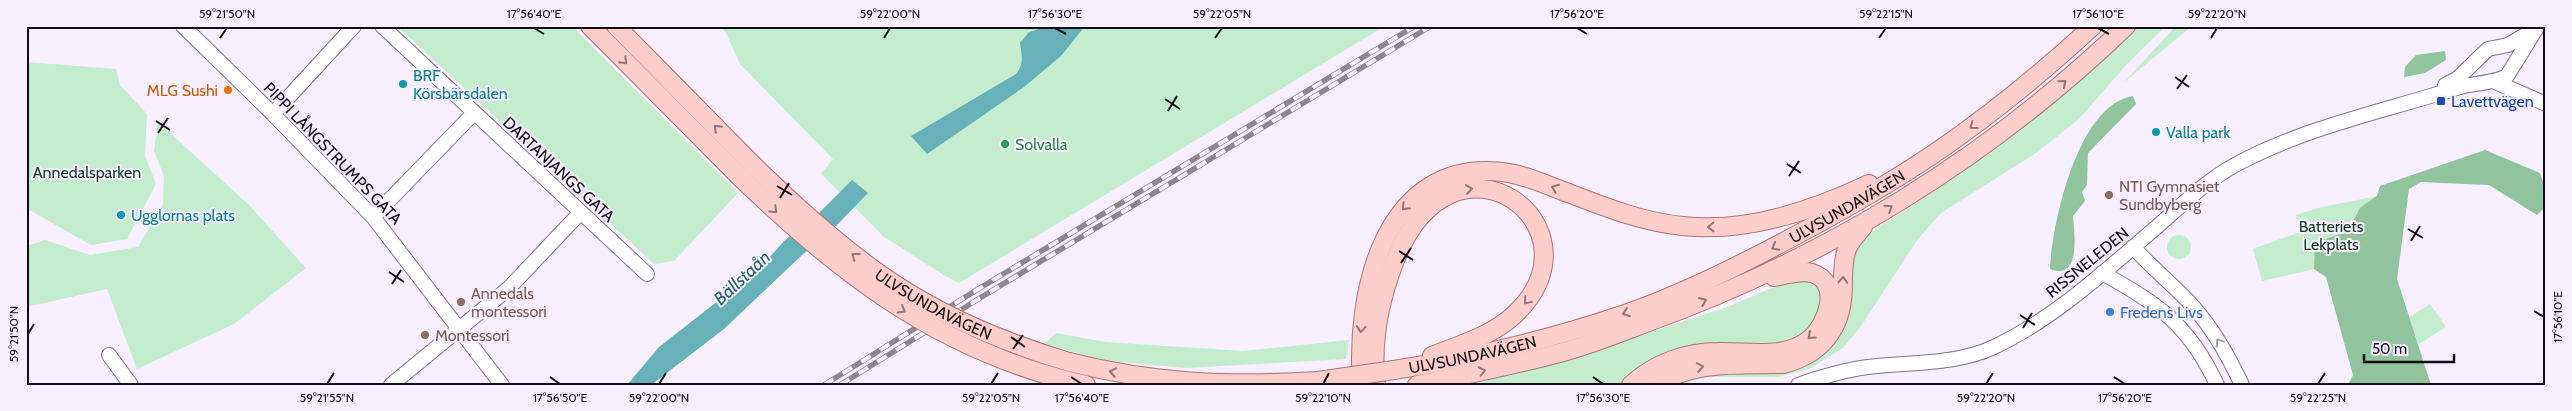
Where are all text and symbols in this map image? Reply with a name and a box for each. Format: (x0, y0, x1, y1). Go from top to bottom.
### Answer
text: 59°21'50"N (199, 6, 255, 21)
text: 17°56'40"E (507, 6, 562, 21)
text: 59°22'00"N (860, 6, 920, 21)
text: 17°56'30"E (1028, 6, 1082, 21)
text: 59°22'05"N (1193, 6, 1251, 21)
text: 17°56'20"E (1550, 6, 1604, 21)
text: 59°22'15"N (1859, 6, 1913, 21)
text: 17°56'10"E (2072, 6, 2124, 21)
text: 59°22'20"N (2188, 6, 2246, 21)
one-way arrow (618, 55, 627, 64)
place label: BRF Körsbärsdalen (413, 66, 508, 103)
street label: PIPPI LÅNGSTRUMPS GATA (260, 78, 406, 229)
marker: BRF Körsbärsdalen (397, 78, 409, 90)
one-way arrow (2057, 80, 2066, 88)
place label: MLG Sushi (147, 81, 218, 100)
marker: MLG Sushi (222, 84, 234, 96)
place label: Lavettvägen (2451, 92, 2534, 111)
marker: Lavettvägen (2435, 95, 2447, 107)
street label: DARTANJANGS GATA (499, 113, 619, 226)
one-way arrow (1969, 120, 1979, 129)
place label: Valla park (2166, 123, 2231, 142)
one-way arrow (714, 125, 723, 134)
marker: Valla park (2150, 126, 2162, 138)
place label: Solvalla (1015, 135, 1068, 154)
marker: Solvalla (999, 138, 1011, 150)
park label: Annedalsparken (33, 163, 141, 182)
street label: ULVSUNDAVÄGEN (1786, 166, 1908, 247)
place label: NTI Gymnasiet Sundbyberg (2119, 177, 2220, 214)
one-way arrow (1551, 184, 1560, 194)
one-way arrow (1465, 185, 1474, 195)
marker: NTI Gymnasiet Sundbyberg (2103, 189, 2115, 201)
one-way arrow (1402, 201, 1411, 210)
one-way arrow (768, 204, 777, 213)
one-way arrow (1884, 204, 1893, 214)
place label: Ugglornas plats (131, 206, 235, 225)
marker: Ugglornas plats (115, 209, 127, 221)
park label: Batteriets Lekplats (2299, 217, 2364, 254)
one-way arrow (1707, 222, 1714, 232)
street label: RISSNELEDEN (2042, 223, 2133, 302)
one-way arrow (1771, 241, 1780, 251)
water label: Bällstaån (709, 246, 775, 310)
one-way arrow (852, 253, 861, 261)
street label: ULVSUNDAVÄGEN (871, 265, 994, 344)
one-way arrow (1838, 276, 1849, 284)
place label: Annedals montessori (471, 284, 547, 321)
text: 17°56'10"E (2550, 291, 2565, 343)
one-way arrow (1523, 295, 1532, 304)
marker: Annedals montessori (455, 296, 467, 308)
one-way arrow (1698, 297, 1707, 308)
one-way arrow (897, 303, 906, 313)
place label: Fredens Livs (2120, 303, 2203, 322)
text: 59°21'50"N (6, 306, 21, 362)
marker: Fredens Livs (2104, 306, 2116, 318)
one-way arrow (1622, 307, 1631, 317)
one-way arrow (1356, 325, 1367, 333)
place label: Montessori (435, 326, 509, 345)
marker: Montessori (419, 329, 431, 341)
one-way arrow (1807, 331, 1816, 340)
scale bar (2364, 331, 2454, 363)
street label: ULVSUNDAVÄGEN (1407, 332, 1538, 377)
one-way arrow (2216, 338, 2225, 348)
text: 50 m (2372, 340, 2407, 358)
one-way arrow (1696, 363, 1704, 373)
one-way arrow (1477, 366, 1486, 377)
one-way arrow (1109, 368, 1118, 378)
text: 59°21'55"N (300, 390, 354, 405)
text: 17°56'50"E (533, 390, 587, 405)
text: 59°22'00"N (629, 390, 689, 405)
text: 59°22'05"N (962, 390, 1020, 405)
text: 17°56'40"E (1055, 390, 1110, 405)
text: 59°22'10"N (1295, 390, 1351, 405)
text: 17°56'30"E (1576, 390, 1630, 405)
text: 59°22'20"N (1957, 390, 2015, 405)
text: 17°56'20"E (2098, 390, 2152, 405)
text: 59°22'25"N (2290, 390, 2346, 405)

